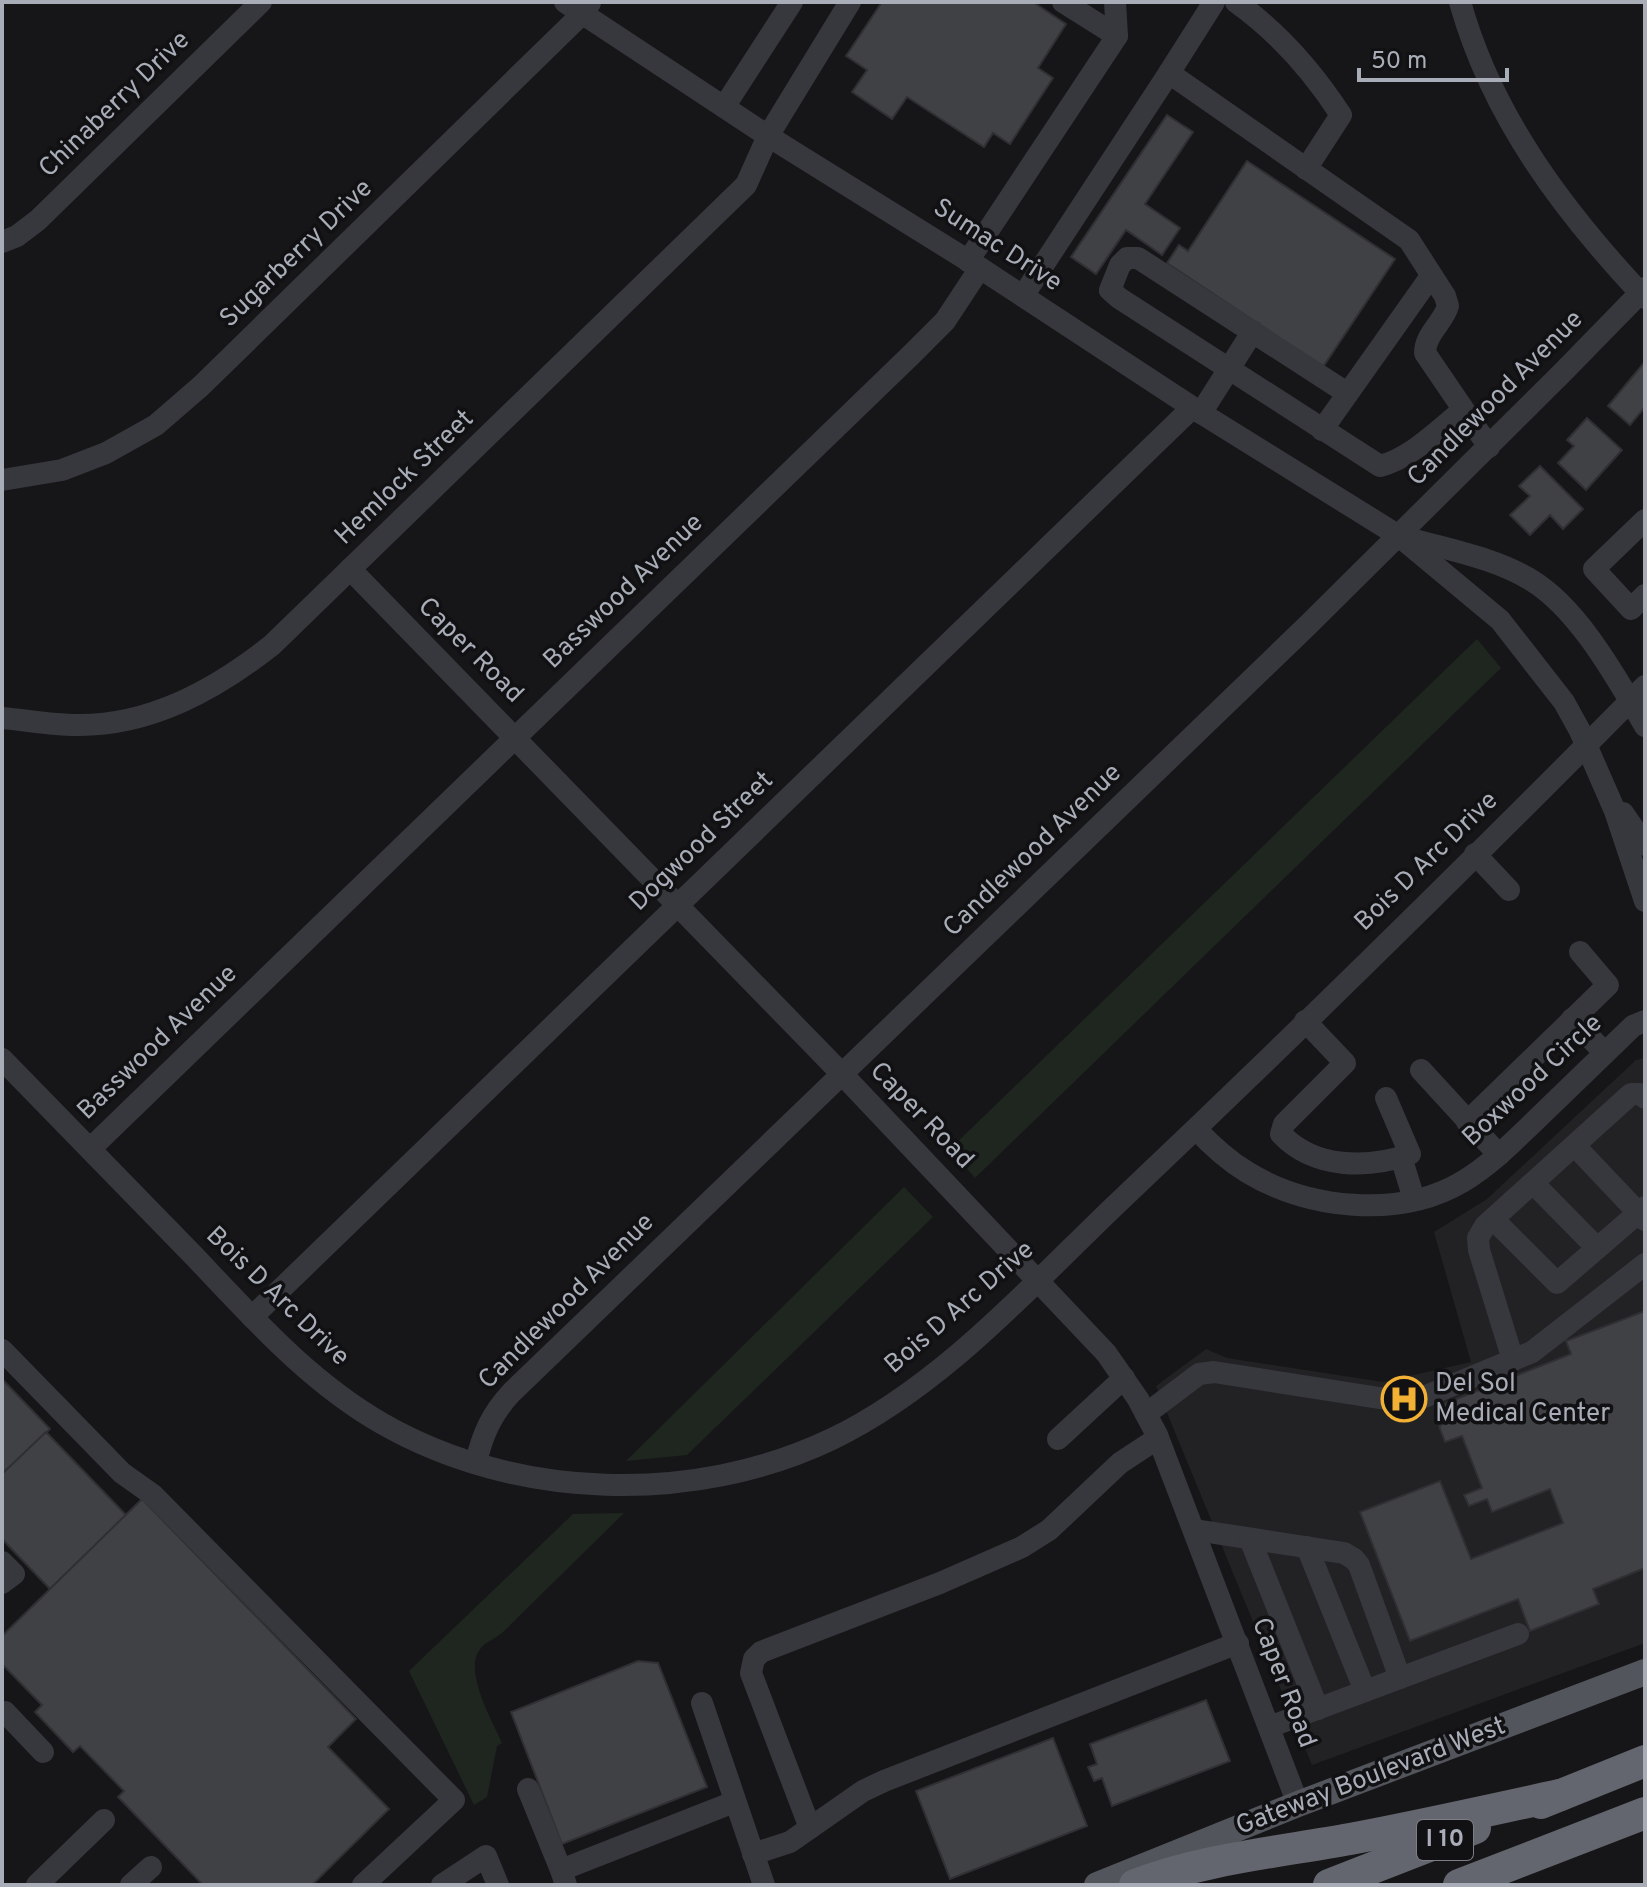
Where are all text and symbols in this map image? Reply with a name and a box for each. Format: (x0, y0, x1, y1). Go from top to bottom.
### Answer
street label: Chinaberry Drive (32, 25, 198, 185)
scale bar (1359, 32, 1507, 82)
text: 50 m (1371, 47, 1427, 77)
street label: Sugarberry Drive (214, 173, 380, 335)
street label: Sumac Drive (926, 192, 1068, 300)
street label: Candlewood Avenue (1401, 304, 1591, 494)
street label: Hemlock Street (329, 403, 481, 553)
street label: Basswood Avenue (537, 507, 711, 677)
street label: Caper Road (410, 591, 530, 711)
street label: Candlewood Avenue (937, 757, 1129, 945)
street label: Dogwood Street (623, 765, 781, 919)
street label: Bois D Arc Drive (1348, 785, 1506, 939)
street label: Basswood Avenue (71, 958, 245, 1128)
street label: Boxwood Circle (1456, 1008, 1610, 1154)
street label: Caper Road (862, 1055, 980, 1177)
street label: Candlewood Avenue (472, 1207, 662, 1397)
street label: Bois D Arc Drive (198, 1220, 356, 1374)
street label: Bois D Arc Drive (878, 1234, 1042, 1382)
place label: Del Sol Medical Center (1435, 1368, 1610, 1431)
hospital icon: Del Sol Medical Center (1380, 1375, 1428, 1423)
street label: Caper Road (1243, 1613, 1323, 1753)
street label: Gateway Boulevard West (1231, 1710, 1511, 1844)
road number: I 10 (1417, 1820, 1473, 1860)

